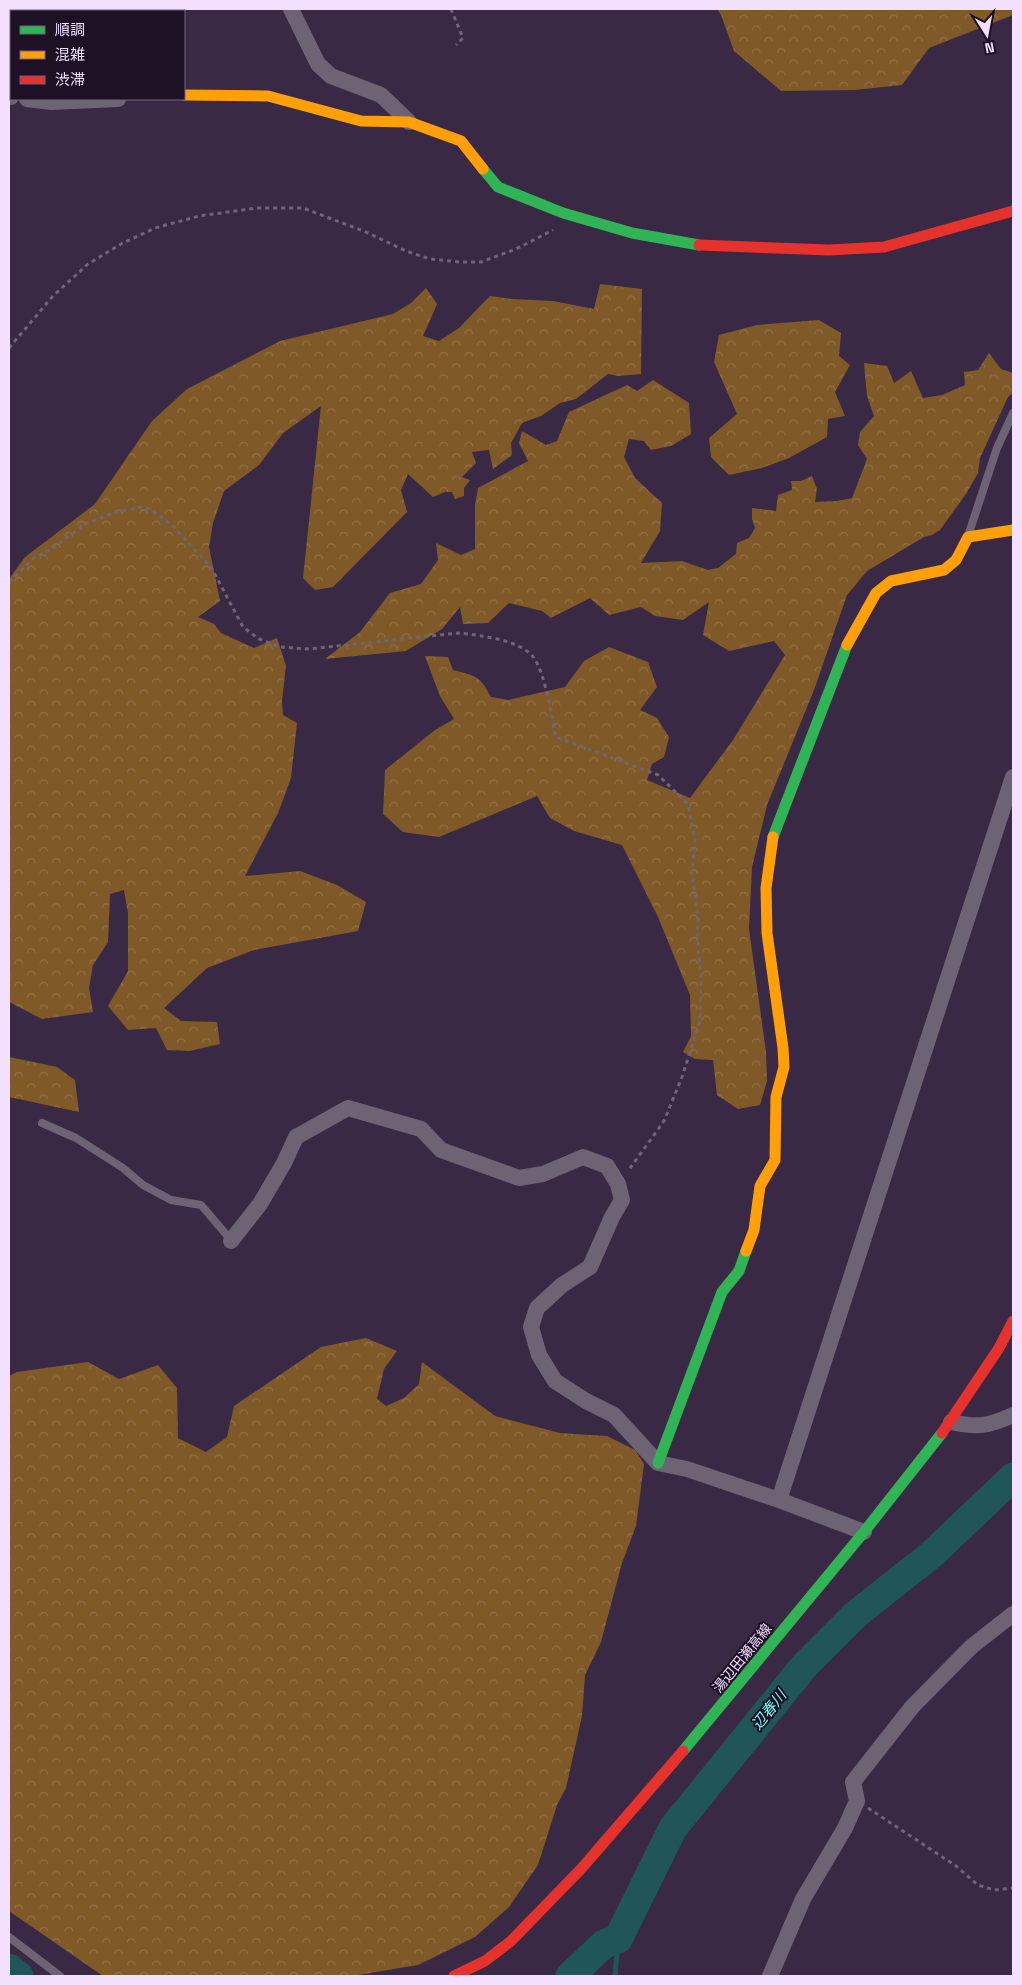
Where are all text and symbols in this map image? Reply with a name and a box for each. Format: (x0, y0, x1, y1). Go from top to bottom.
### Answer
legend (10, 10, 185, 100)
north arrow (962, 10, 1012, 60)
text: 順調 (55, 20, 85, 39)
text: N (983, 38, 996, 57)
text: 混雑 (55, 45, 85, 64)
text: 渋滞 (55, 70, 85, 89)
street label: 湯辺田瀬高線 (709, 1620, 775, 1696)
water label: 辺春川 (747, 1685, 791, 1733)

